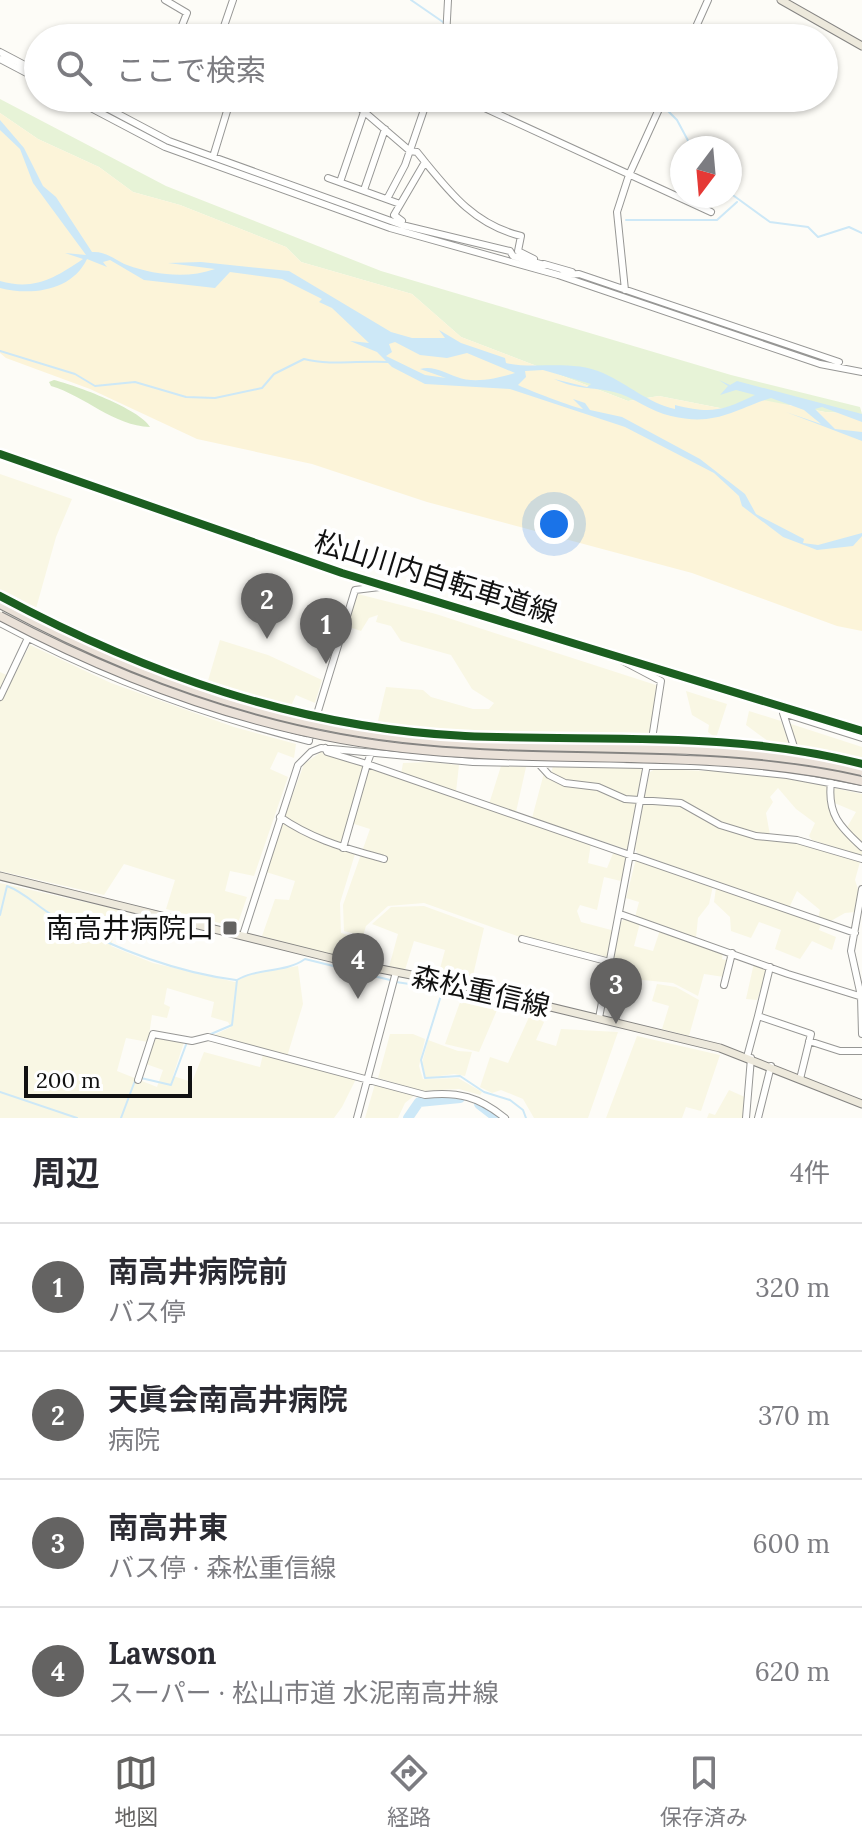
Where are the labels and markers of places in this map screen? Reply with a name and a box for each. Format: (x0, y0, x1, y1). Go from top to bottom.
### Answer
pin: 2 (241, 573, 293, 639)
pin: 1 (300, 598, 352, 664)
place label: 南高井病院口 (46, 910, 214, 946)
marker: 南高井病院口 (221, 919, 239, 937)
pin: 4 (332, 933, 384, 999)
pin: 3 (590, 958, 642, 1024)

